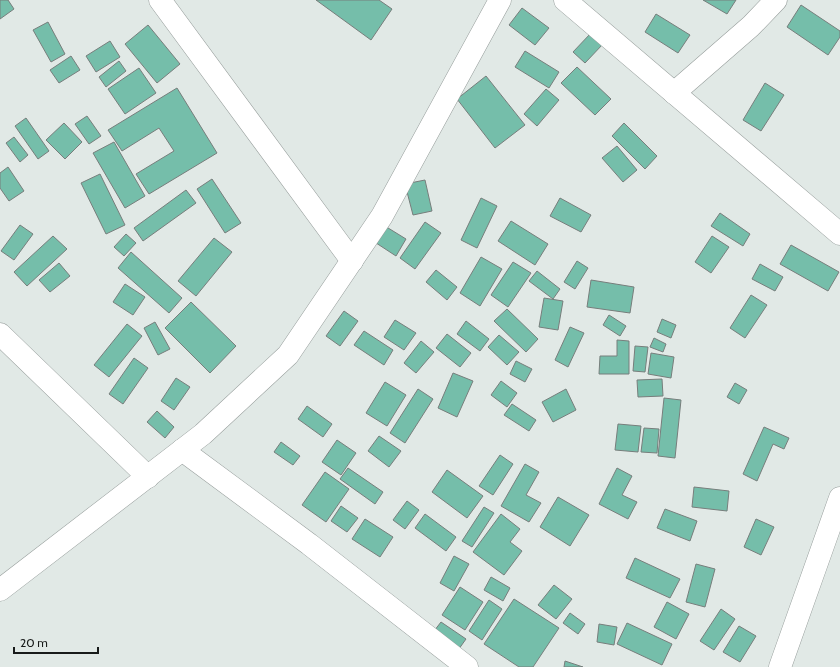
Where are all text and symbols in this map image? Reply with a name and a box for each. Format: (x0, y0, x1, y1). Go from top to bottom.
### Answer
scale bar (14, 629, 98, 655)
text: 20 m (20, 635, 48, 650)

